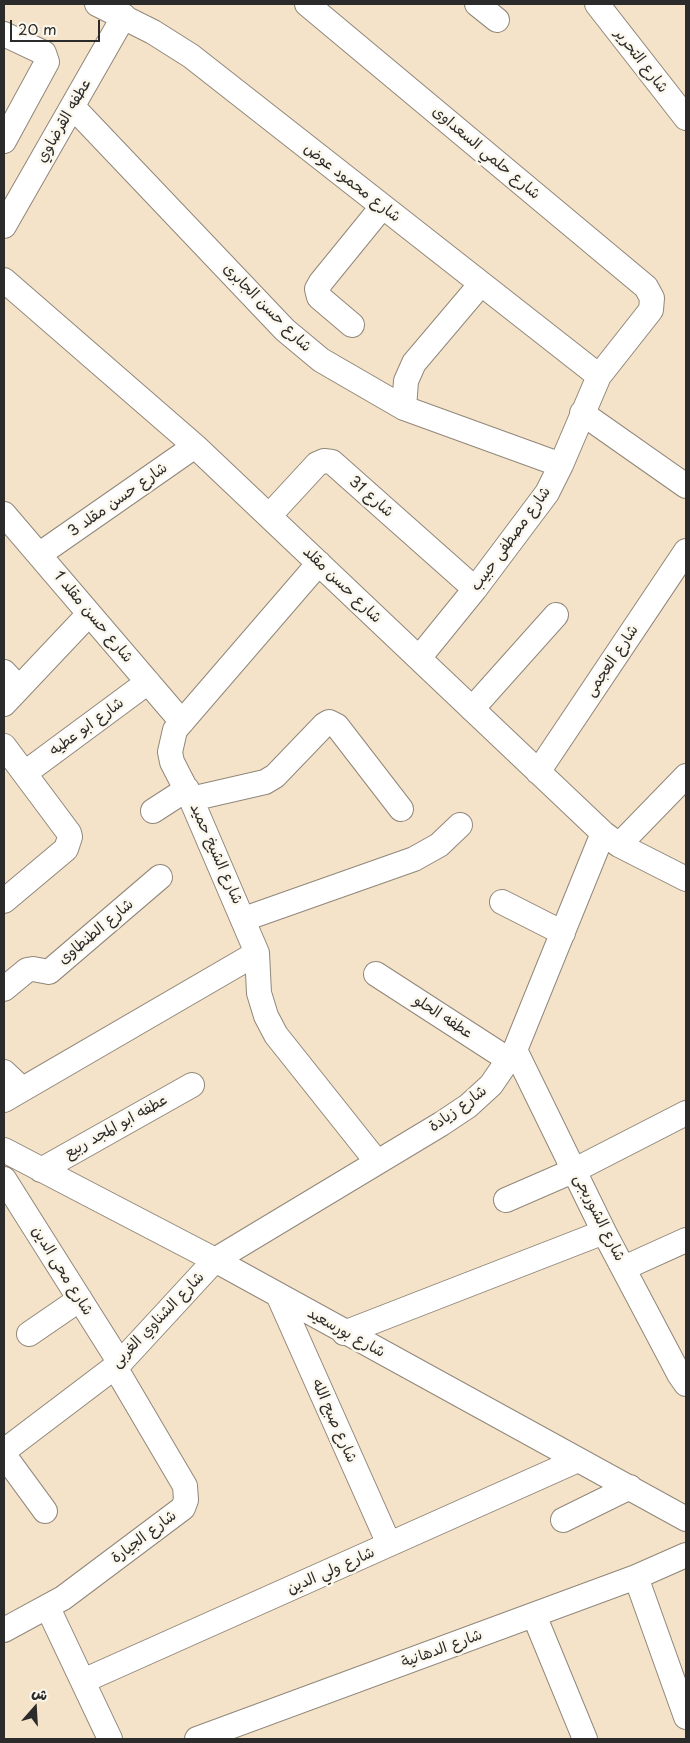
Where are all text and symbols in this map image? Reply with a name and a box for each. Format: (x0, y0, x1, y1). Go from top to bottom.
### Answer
scale bar (12, 10, 102, 42)
text: 20 m (18, 17, 57, 40)
street label: شارع التحرير (610, 25, 672, 97)
street label: عطفه القرضاوي (33, 76, 95, 166)
street label: شارع حلمي السعداوى (428, 103, 544, 203)
street label: شارع محمود عوض (300, 140, 404, 226)
street label: شارع حسن الجابرى (219, 260, 315, 356)
street label: شارع حسن مقلد 3 (65, 459, 171, 541)
street label: شارع 31 (345, 473, 397, 521)
street label: شارع مصطفى حبيب (467, 483, 555, 595)
street label: شارع حسن مقلد (299, 543, 385, 627)
street label: شارع حسن مقلد 1 (49, 568, 137, 666)
street label: شارع العجمى (582, 622, 642, 700)
street label: شارع ابو عطيه (46, 694, 128, 760)
street label: شارع الشيخ حميد (186, 801, 246, 907)
street label: شارع الطنطاوى (55, 895, 137, 969)
street label: عطفه الحلو (410, 991, 476, 1043)
street label: شارع زيادة (425, 1082, 491, 1136)
street label: عطفه ابو المجد ربيع (61, 1091, 171, 1163)
street label: شارع الشوربجى (569, 1172, 629, 1264)
street label: شارع محى الدين (27, 1223, 97, 1319)
street label: شارع الشناوي الغربى (108, 1268, 208, 1372)
street label: شارع بورسعيد (304, 1304, 388, 1362)
street label: شارع صبح الله (308, 1377, 360, 1465)
street label: شارع الجيارة (108, 1507, 180, 1567)
street label: شارع ولي الدين (284, 1544, 378, 1598)
street label: شارع الدهانية (399, 1626, 485, 1672)
text: ش (29, 1681, 51, 1706)
north arrow (10, 1683, 60, 1733)

